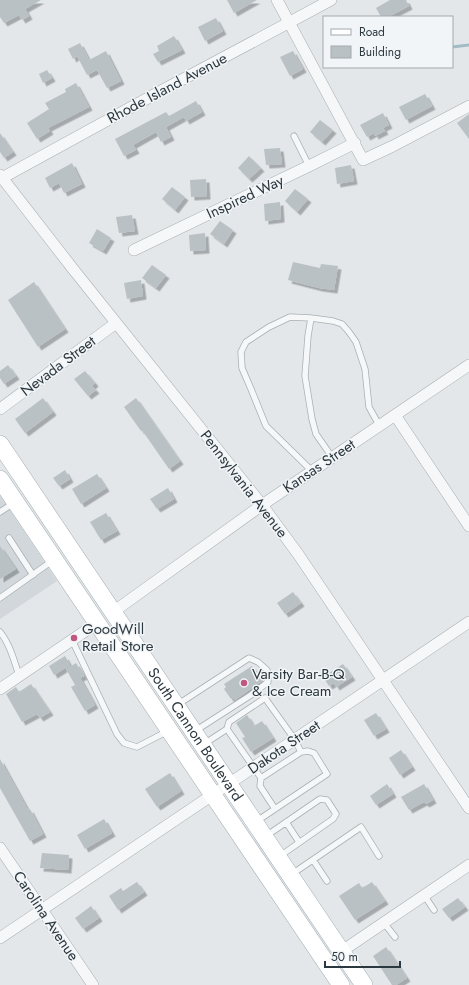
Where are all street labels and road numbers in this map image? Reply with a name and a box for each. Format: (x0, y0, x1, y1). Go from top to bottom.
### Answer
street label: Rhode Island Avenue (103, 47, 231, 129)
street label: Inspired Way (203, 169, 288, 224)
street label: Nevada Street (16, 330, 100, 402)
street label: Pennsylvania Avenue (195, 425, 293, 543)
street label: Kansas Street (278, 433, 360, 498)
street label: South Cannon Boulevard (142, 663, 248, 806)
street label: Dakota Street (243, 714, 325, 779)
street label: Carolina Avenue (8, 867, 84, 966)

